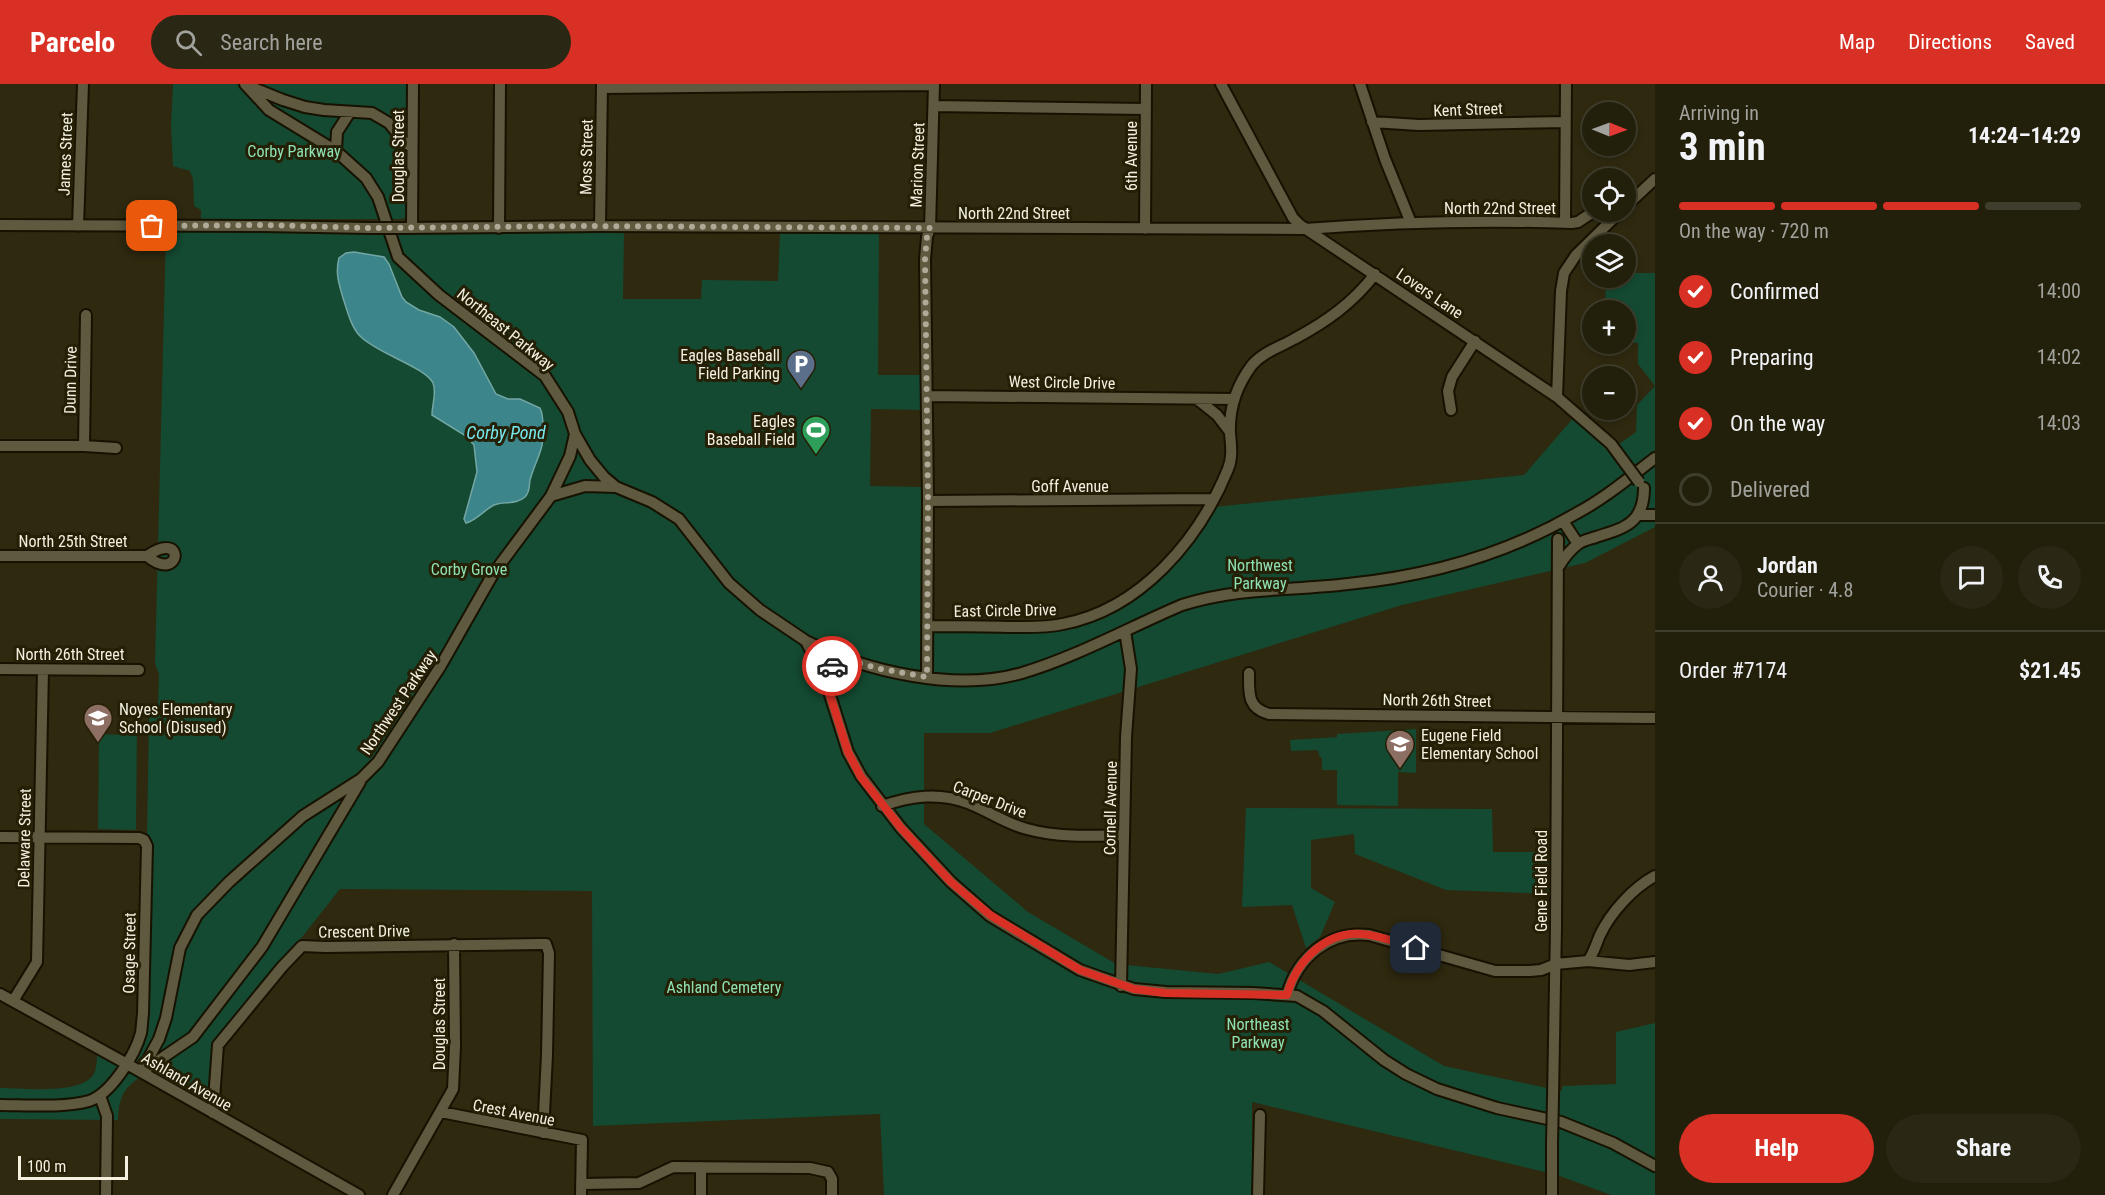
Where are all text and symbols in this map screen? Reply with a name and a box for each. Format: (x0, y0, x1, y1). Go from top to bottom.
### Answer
search box (151, 15, 571, 69)
text: Parcelo (30, 26, 115, 59)
icon: search (172, 26, 205, 59)
text: Search here (220, 30, 323, 55)
text: Map (1839, 30, 1875, 54)
text: Directions (1908, 30, 1992, 54)
text: Saved (2025, 30, 2075, 54)
street label: Kent Street (1433, 99, 1503, 120)
text: Arriving in (1679, 101, 1759, 125)
north arrow (1582, 102, 1636, 156)
map controls (1582, 102, 1636, 420)
street label: Douglas Street (389, 109, 408, 202)
street label: James Street (55, 112, 76, 196)
street label: Moss Street (576, 119, 597, 195)
street label: 6th Avenue (1122, 121, 1141, 191)
street label: Marion Street (907, 122, 928, 208)
text: 14:24–14:29 (1968, 123, 2081, 148)
text: 3 min (1679, 124, 1766, 170)
park label: Corby Parkway (247, 142, 341, 161)
button: locate (1582, 168, 1636, 222)
street label: North 22nd Street (1444, 199, 1556, 218)
pin (126, 200, 177, 251)
street label: North 22nd Street (958, 204, 1070, 223)
icon: bag (135, 209, 168, 242)
text: On the way · 720 m (1679, 219, 1829, 243)
button: layers (1582, 234, 1636, 288)
street label: Lovers Lane (1393, 264, 1467, 323)
icon: check (1679, 275, 1712, 308)
text: Confirmed (1730, 279, 1819, 304)
text: 14:00 (2037, 279, 2081, 303)
street label: Northeast Parkway (453, 284, 558, 375)
button: + (1582, 300, 1636, 354)
icon: check (1679, 341, 1712, 374)
text: Preparing (1730, 345, 1814, 370)
text: 14:02 (2037, 345, 2081, 369)
street label: Dunn Drive (60, 346, 81, 414)
place label: Eagles Baseball Field Parking (680, 346, 780, 383)
parking icon: Eagles Baseball Field Parking (785, 348, 817, 390)
button: − (1582, 366, 1636, 420)
street label: West Circle Drive (1008, 372, 1116, 393)
icon: check (1679, 407, 1712, 440)
text: On the way (1730, 411, 1825, 436)
text: 14:03 (2037, 411, 2081, 435)
place label: Eagles Baseball Field (707, 412, 795, 449)
sports icon: Eagles Baseball Field (800, 414, 832, 456)
water label: Corby Pond (466, 422, 546, 443)
street label: Goff Avenue (1031, 477, 1109, 496)
text: Delivered (1730, 477, 1810, 502)
street label: North 25th Street (19, 532, 128, 551)
button: person (1679, 546, 1742, 609)
button: chat (1940, 546, 2003, 609)
button: phone (2018, 546, 2081, 609)
text: Jordan (1757, 553, 1818, 578)
park label: Northwest Parkway (1227, 556, 1293, 593)
park label: Corby Grove (431, 560, 507, 579)
text: Courier · 4.8 (1757, 578, 1853, 602)
street label: East Circle Drive (953, 600, 1057, 621)
courier (802, 636, 862, 696)
street label: North 26th Street (16, 645, 125, 664)
street label: Northwest Parkway (356, 646, 441, 758)
icon: car (816, 650, 849, 683)
text: Order #7174 (1679, 658, 1787, 683)
text: $21.45 (2019, 658, 2081, 683)
street label: North 26th Street (1382, 690, 1492, 711)
place label: Noyes Elementary School (Disused) (119, 700, 233, 737)
school or university icon: Noyes Elementary School (Disused) (82, 702, 114, 744)
place label: Eugene Field Elementary School (1421, 726, 1538, 763)
school or university icon: Eugene Field Elementary School (1384, 728, 1416, 770)
street label: Cornell Avenue (1100, 761, 1121, 855)
street label: Carper Drive (950, 777, 1029, 822)
street label: Delaware Street (14, 788, 35, 888)
street label: Gene Field Road (1532, 830, 1551, 932)
street label: Osage Street (119, 912, 140, 994)
street label: Crescent Drive (318, 921, 410, 942)
pin (1390, 922, 1441, 973)
icon: home (1399, 931, 1432, 964)
street label: Douglas Street (430, 977, 449, 1070)
park label: Ashland Cemetery (667, 978, 782, 997)
park label: Northeast Parkway (1227, 1015, 1290, 1052)
street label: Ashland Avenue (138, 1048, 235, 1115)
street label: Crest Avenue (471, 1095, 556, 1130)
button: Help (1679, 1114, 1874, 1183)
button: Share (1886, 1114, 2081, 1183)
scale bar (18, 1153, 128, 1180)
text: 100 m (27, 1157, 66, 1176)

